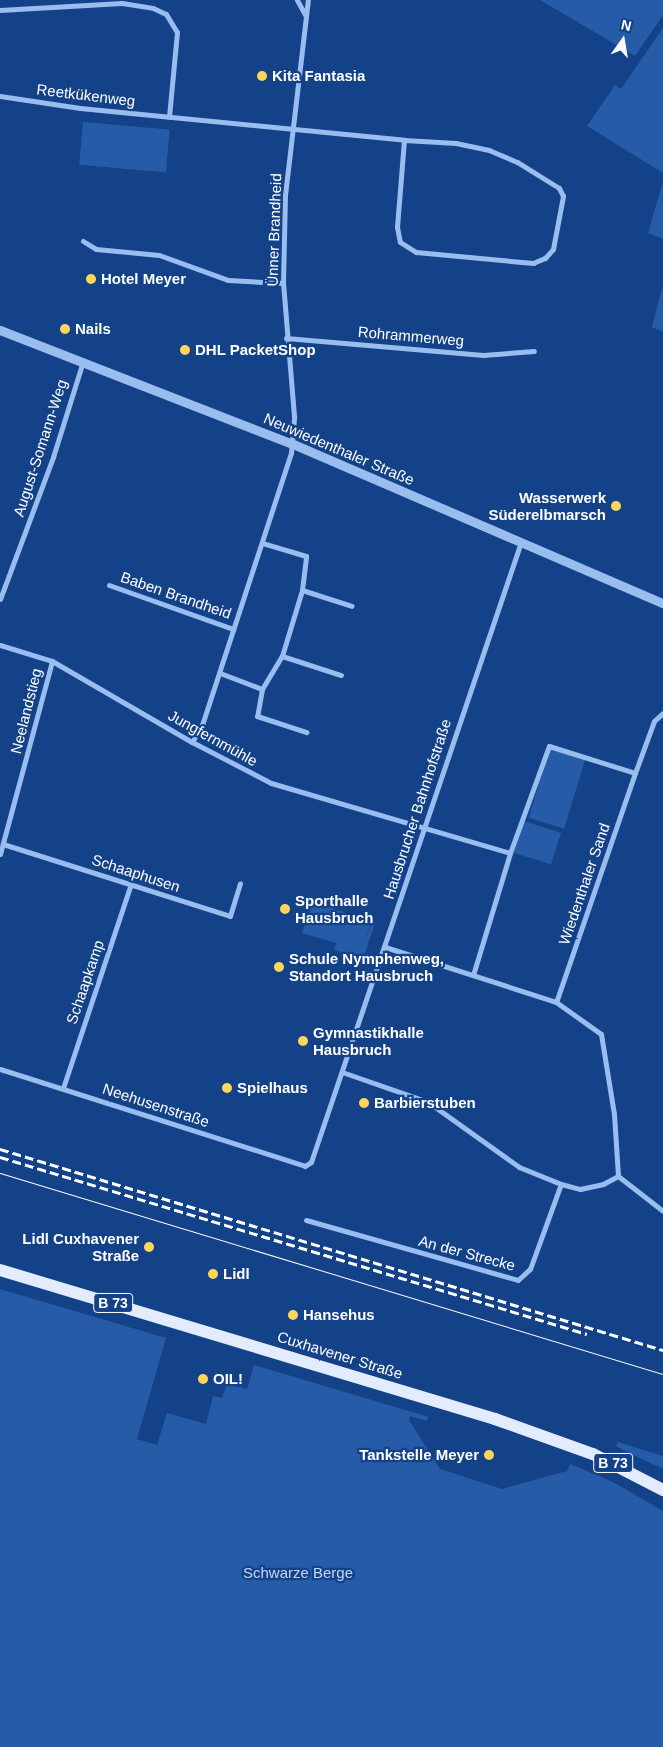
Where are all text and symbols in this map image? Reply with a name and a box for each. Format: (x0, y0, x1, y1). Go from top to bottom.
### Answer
north arrow (598, 15, 648, 65)
text: N (620, 16, 633, 34)
place label: Kita Fantasia (272, 67, 365, 85)
marker: Kita Fantasia (256, 70, 268, 82)
street label: Reetkükenweg (36, 80, 136, 110)
street label: Ünner Brandheid (263, 173, 285, 287)
place label: Hotel Meyer (101, 270, 186, 288)
marker: Hotel Meyer (85, 273, 97, 285)
place label: Nails (75, 320, 111, 338)
street label: Rohrammerweg (357, 322, 465, 350)
marker: Nails (59, 323, 71, 335)
place label: DHL PacketShop (195, 341, 316, 359)
marker: DHL PacketShop (179, 344, 191, 356)
street label: August-Somann-Weg (9, 377, 71, 519)
street label: Neuwiedenthaler Straße (261, 409, 417, 489)
place label: Wasserwerk Süderelbmarsch (488, 488, 606, 523)
marker: Wasserwerk Süderelbmarsch (610, 500, 622, 512)
street label: Baben Brandheid (118, 568, 234, 622)
street label: Neelandstieg (7, 666, 45, 756)
street label: Jungfernmühle (165, 706, 261, 770)
street label: Hausbrucher Bahnhofstraße (379, 717, 455, 901)
street label: Wiedenthaler Sand (555, 821, 613, 947)
street label: Schaaphusen (90, 850, 182, 896)
place label: Sporthalle Hausbruch (295, 891, 373, 926)
marker: Sporthalle Hausbruch (279, 903, 291, 915)
street label: Schaapkamp (62, 938, 108, 1026)
place label: Schule Nymphenweg, Standort Hausbruch (289, 949, 444, 984)
marker: Schule Nymphenweg, Standort Hausbruch (273, 961, 285, 973)
place label: Gymnastikhalle Hausbruch (313, 1023, 424, 1058)
marker: Gymnastikhalle Hausbruch (297, 1035, 309, 1047)
street label: Neehusenstraße (100, 1079, 212, 1131)
place label: Spielhaus (237, 1079, 308, 1097)
marker: Spielhaus (221, 1082, 233, 1094)
place label: Barbierstuben (374, 1094, 476, 1112)
marker: Barbierstuben (358, 1097, 370, 1109)
place label: Lidl Cuxhavener Straße (22, 1229, 139, 1264)
street label: An der Strecke (417, 1231, 517, 1275)
marker: Lidl Cuxhavener Straße (143, 1241, 155, 1253)
place label: Lidl (223, 1265, 250, 1283)
marker: Lidl (207, 1268, 219, 1280)
road number: B 73 (93, 1292, 133, 1315)
place label: Hansehus (303, 1306, 375, 1324)
marker: Hansehus (287, 1309, 299, 1321)
street label: Cuxhavener Straße (275, 1327, 405, 1383)
place label: OIL! (213, 1370, 243, 1388)
marker: OIL! (197, 1373, 209, 1385)
place label: Tankstelle Meyer (359, 1446, 479, 1464)
marker: Tankstelle Meyer (483, 1449, 495, 1461)
road number: B 73 (593, 1452, 633, 1475)
park label: Schwarze Berge (243, 1564, 353, 1582)

